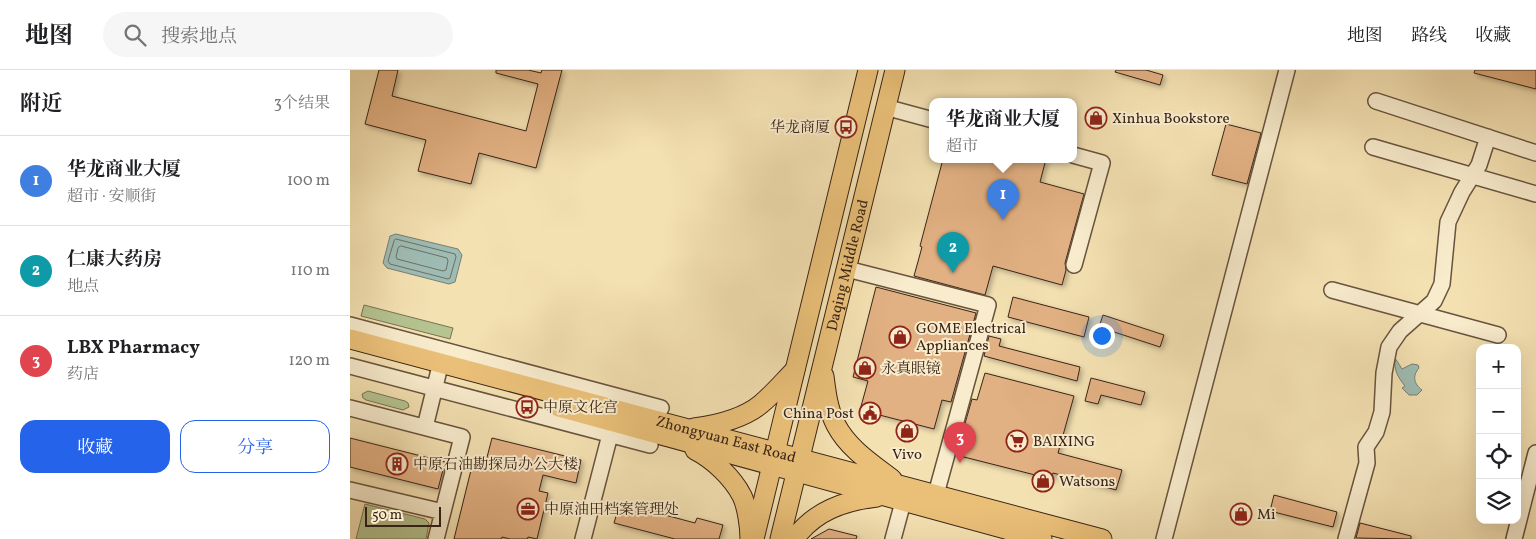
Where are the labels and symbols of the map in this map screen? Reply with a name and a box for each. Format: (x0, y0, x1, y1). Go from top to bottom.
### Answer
shop icon: Xinhua Bookstore (1084, 106, 1108, 130)
place label: Xinhua Bookstore (1112, 109, 1230, 130)
bus stop icon: 华龙商厦 (834, 115, 858, 139)
place label: 华龙商厦 (770, 118, 830, 139)
pin: 1 (987, 179, 1019, 220)
street label: Daqing Middle Road (822, 198, 875, 333)
pin: 2 (937, 232, 969, 273)
place label: GOME Electrical Appliances (916, 319, 1026, 357)
your location (1089, 323, 1115, 349)
shop icon: GOME Electrical Appliances (888, 325, 912, 349)
shop icon: 永真眼镜 (853, 356, 877, 380)
place label: 永真眼镜 (881, 359, 941, 380)
bus stop icon: 中原文化宫 (515, 395, 539, 419)
place label: 中原文化宫 (543, 398, 618, 419)
public building icon: China Post (858, 401, 882, 425)
place label: China Post (783, 404, 854, 425)
street label: Zhongyuan East Road (653, 412, 798, 469)
shop icon: Vivo (895, 419, 919, 443)
pin: 3 (944, 422, 976, 463)
supermarket icon: BAIXING (1005, 429, 1029, 453)
place label: BAIXING (1033, 432, 1095, 453)
place label: Vivo (892, 445, 922, 466)
building icon: 中原石油勘探局办公大楼 (385, 452, 409, 476)
place label: 中原石油勘探局办公大楼 (413, 455, 578, 476)
shop icon: Watsons (1031, 469, 1055, 493)
place label: Watsons (1059, 472, 1115, 493)
office icon: 中原油田档案管理处 (516, 497, 540, 521)
place label: 中原油田档案管理处 (544, 500, 679, 521)
shop icon: Mi (1229, 502, 1253, 526)
scale bar (365, 504, 441, 527)
place label: Mi (1257, 505, 1275, 526)

